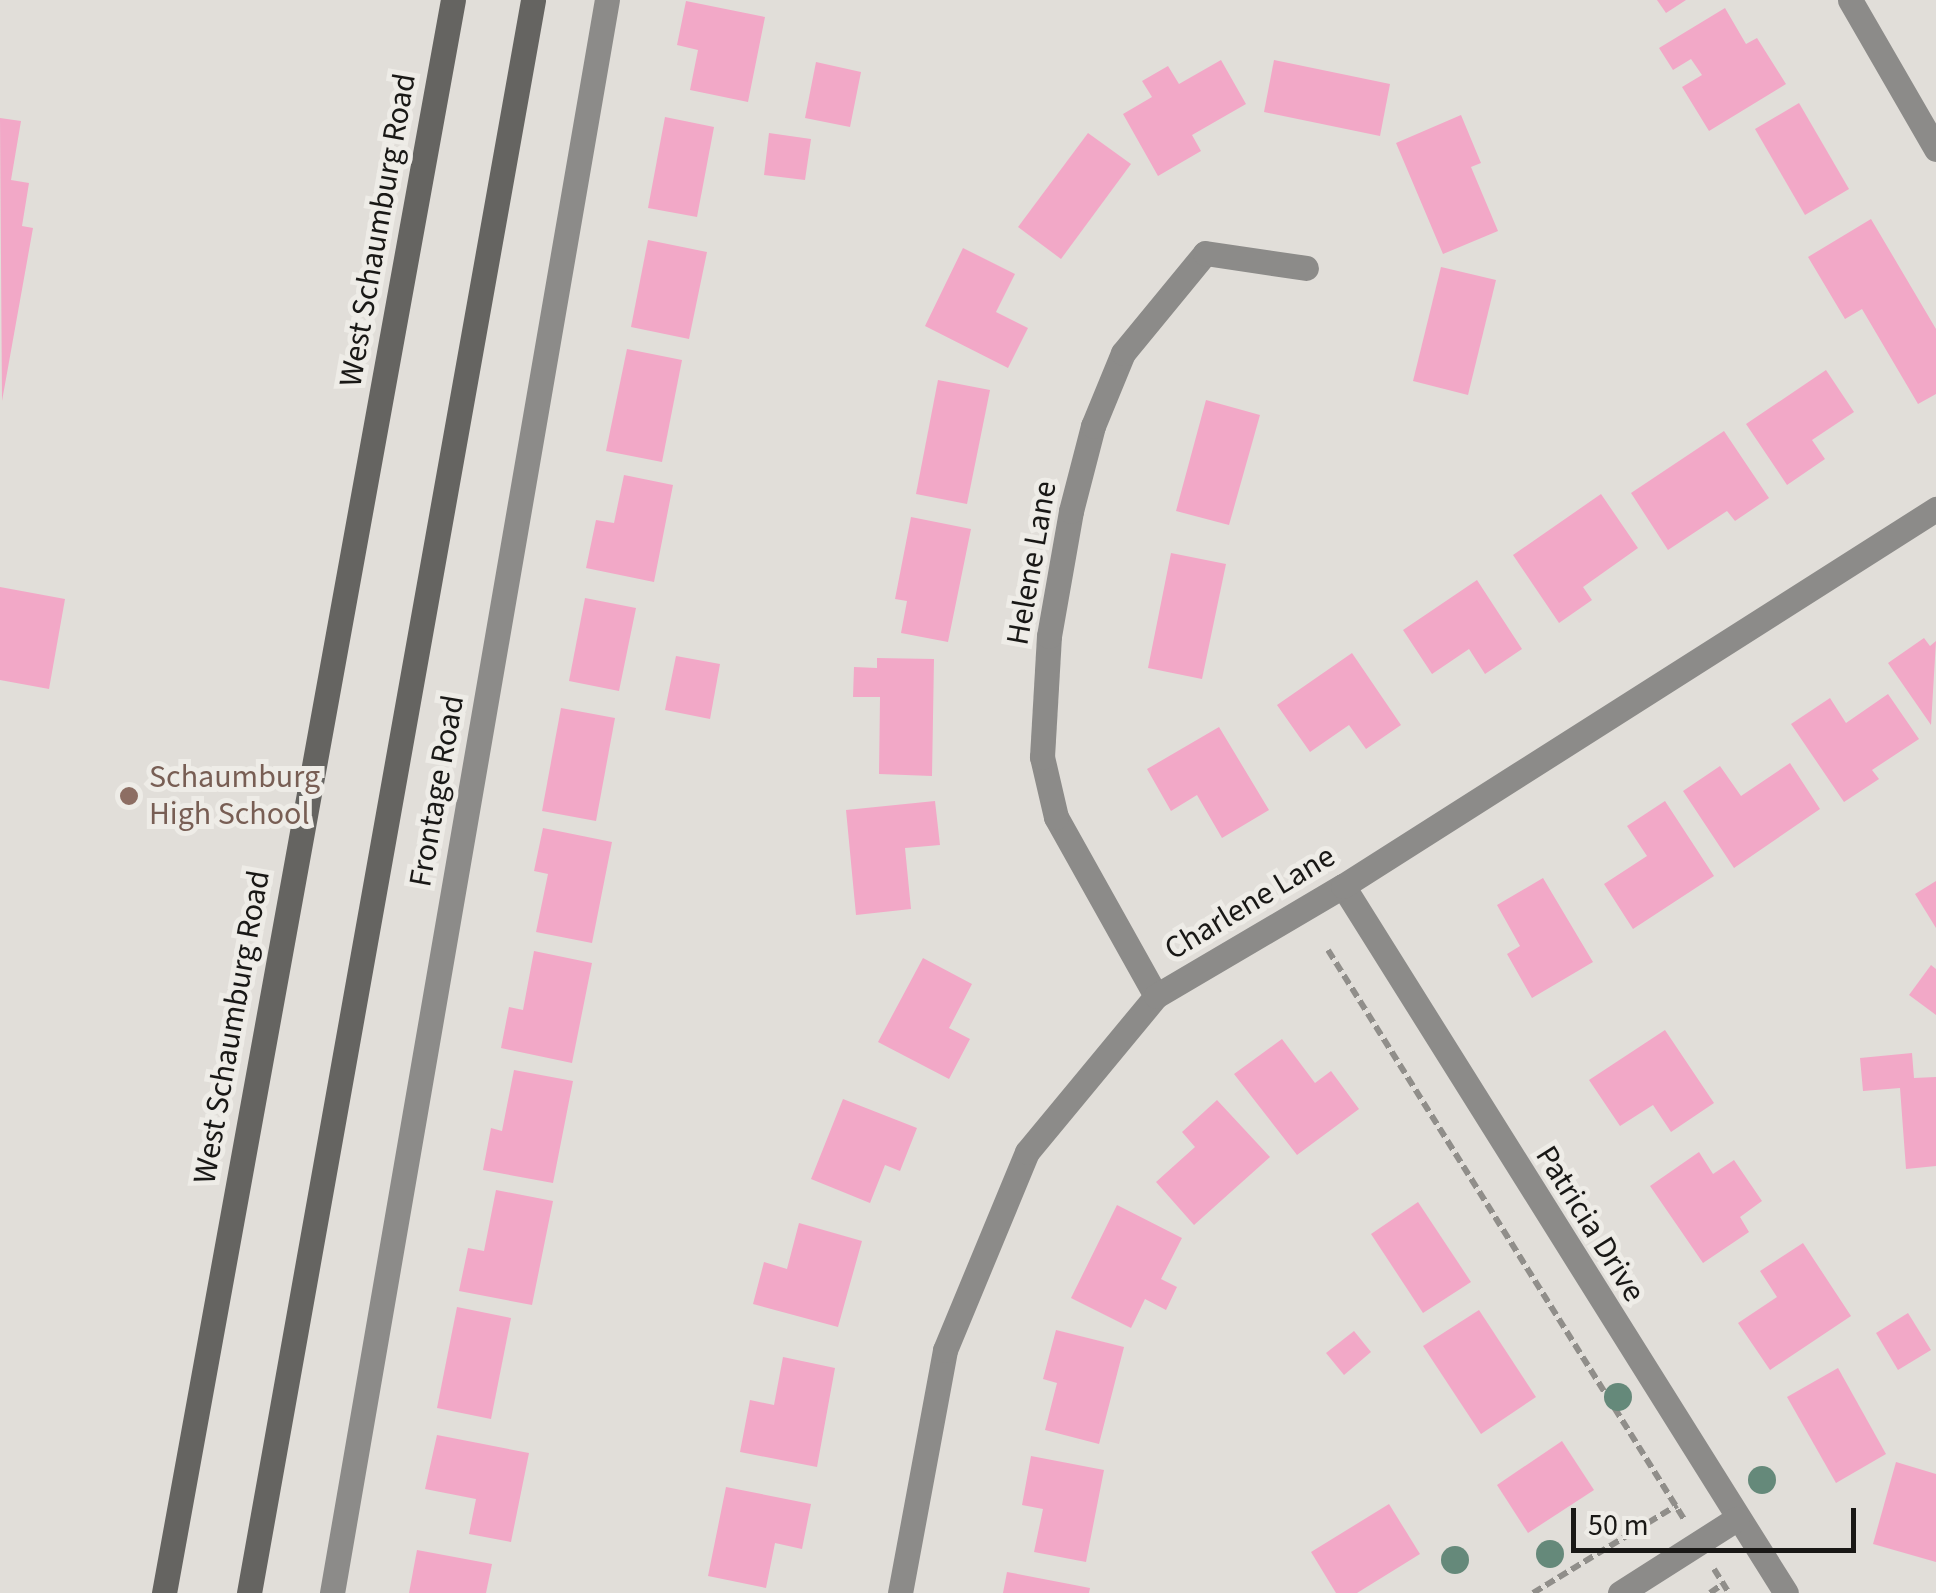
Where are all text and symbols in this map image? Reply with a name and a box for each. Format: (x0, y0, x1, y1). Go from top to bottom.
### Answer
street label: West Schaumburg Road (332, 70, 424, 390)
street label: Helene Lane (999, 478, 1065, 648)
street label: Frontage Road (401, 692, 473, 890)
place label: Schaumburg High School (149, 759, 320, 834)
marker: Schaumburg High School (118, 785, 140, 807)
street label: Charlene Lane (1158, 837, 1342, 969)
street label: West Schaumburg Road (186, 867, 278, 1187)
street label: Patricia Drive (1527, 1139, 1653, 1309)
scale bar (1576, 1488, 1861, 1550)
text: 50 m (1588, 1504, 1649, 1547)

